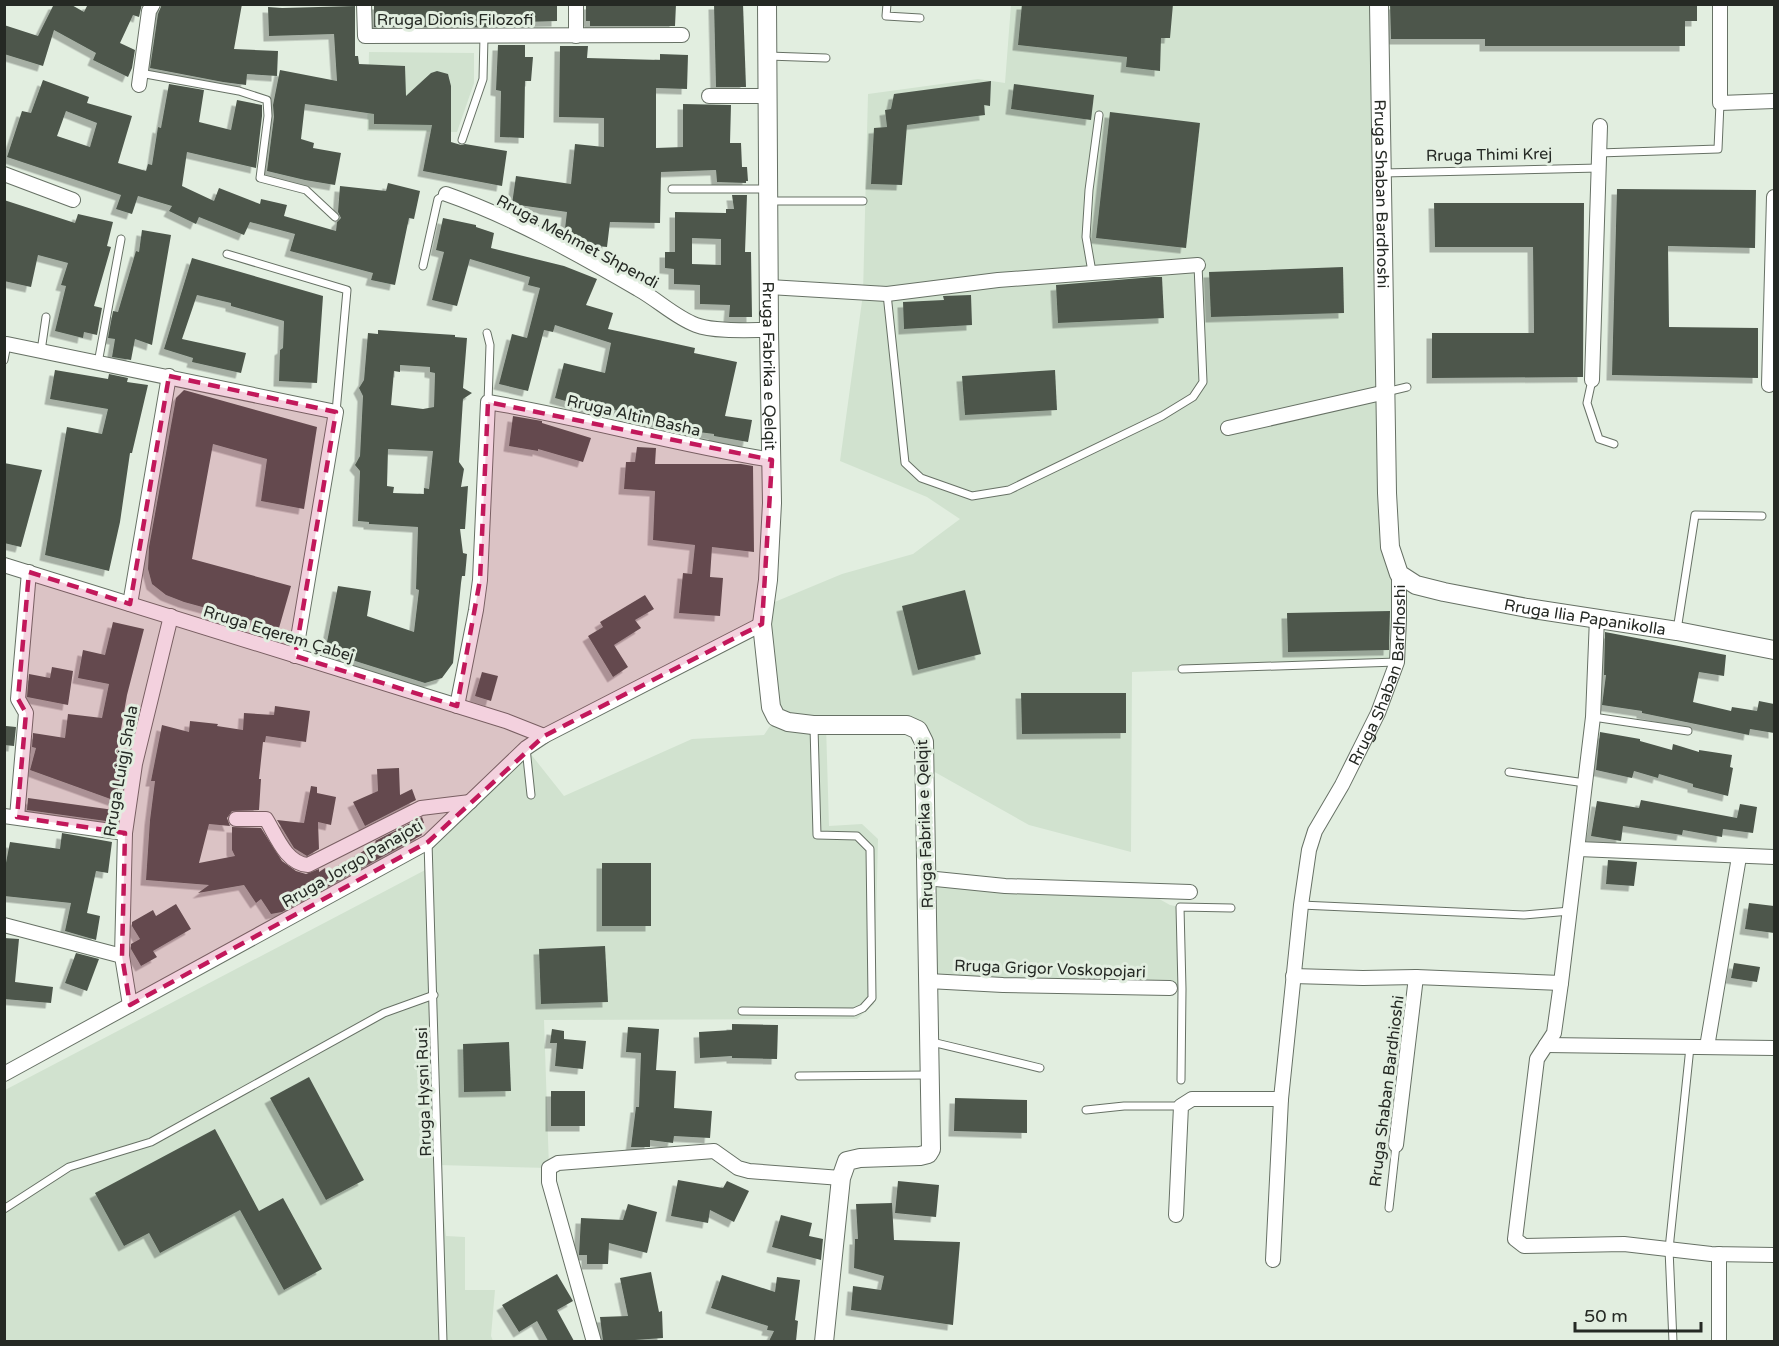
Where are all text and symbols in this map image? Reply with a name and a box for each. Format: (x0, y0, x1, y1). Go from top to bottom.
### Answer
street label: Rruga Dionis Filozofi (377, 10, 533, 30)
street label: Rruga Shaban Bardhoshi (1370, 99, 1393, 289)
street label: Rruga Thimi Krej (1426, 144, 1552, 166)
street label: Rruga Mehmet Shpendi (493, 191, 662, 293)
street label: Rruga Fabrika e Qelqit (758, 281, 780, 451)
street label: Rruga Altin Basha (565, 391, 703, 441)
street label: Rruga Shaban Bardhoshi (1344, 584, 1410, 769)
street label: Rruga Ilia Papanikolla (1502, 595, 1667, 640)
street label: Rruga Eqerem Çabej (201, 601, 357, 666)
street label: Rruga Luigj Shala (100, 704, 142, 839)
street label: Rruga Fabrika e Qelqit (912, 739, 938, 909)
street label: Rruga Jorgo Panajoti (278, 815, 427, 912)
street label: Rruga Grigor Voskopojari (954, 956, 1146, 982)
street label: Rruga Shaban Bardhioshi (1365, 994, 1409, 1188)
street label: Rruga Hysni Rusi (412, 1027, 436, 1157)
scale bar (1575, 1295, 1701, 1333)
text: 50 m (1584, 1305, 1628, 1327)

